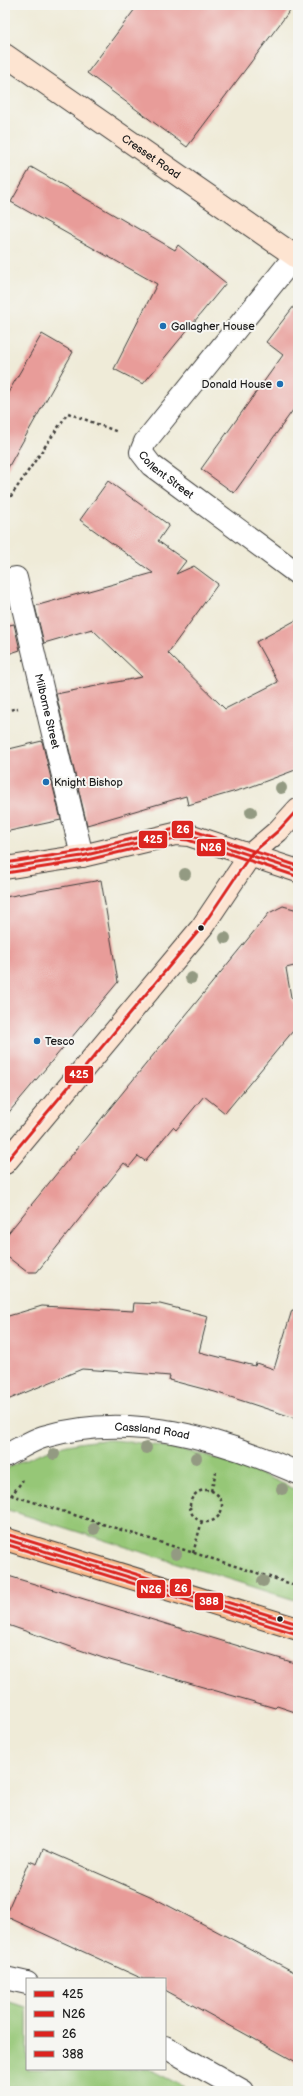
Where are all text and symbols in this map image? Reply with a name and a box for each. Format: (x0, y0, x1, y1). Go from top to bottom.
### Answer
street label: Cresset Road (119, 132, 183, 181)
place label: Gallagher House (171, 320, 255, 333)
marker: Gallagher House (158, 321, 168, 331)
place label: Donald House (202, 378, 272, 391)
marker: Donald House (275, 379, 285, 389)
street label: Collent Street (136, 448, 197, 502)
street label: Milborne Street (32, 672, 63, 751)
place label: Knight Bishop (54, 776, 123, 789)
marker: Knight Bishop (41, 777, 51, 787)
line badge: 26 (171, 820, 194, 839)
text: 26 (176, 823, 190, 836)
line badge: 425 (138, 830, 168, 849)
text: 425 (143, 833, 163, 846)
line badge: N26 (196, 838, 226, 857)
text: N26 (200, 841, 222, 854)
unlabelled marker (196, 923, 206, 933)
place label: Tesco (45, 1035, 75, 1048)
marker: Tesco (32, 1036, 42, 1046)
line badge: 425 (64, 1065, 94, 1084)
text: 425 (69, 1068, 89, 1081)
street label: Cassland Road (115, 1420, 191, 1442)
line badge: 26 (169, 1578, 192, 1597)
line badge: N26 (136, 1579, 166, 1599)
text: 26 (174, 1582, 188, 1595)
text: N26 (140, 1583, 162, 1596)
line badge: 388 (194, 1592, 224, 1611)
text: 388 (199, 1595, 219, 1608)
unlabelled marker (275, 1614, 285, 1624)
legend (26, 1978, 166, 2070)
text: 425 (62, 1987, 83, 2002)
text: N26 (62, 2007, 85, 2022)
text: 26 (62, 2027, 76, 2042)
text: 388 (62, 2047, 83, 2062)

